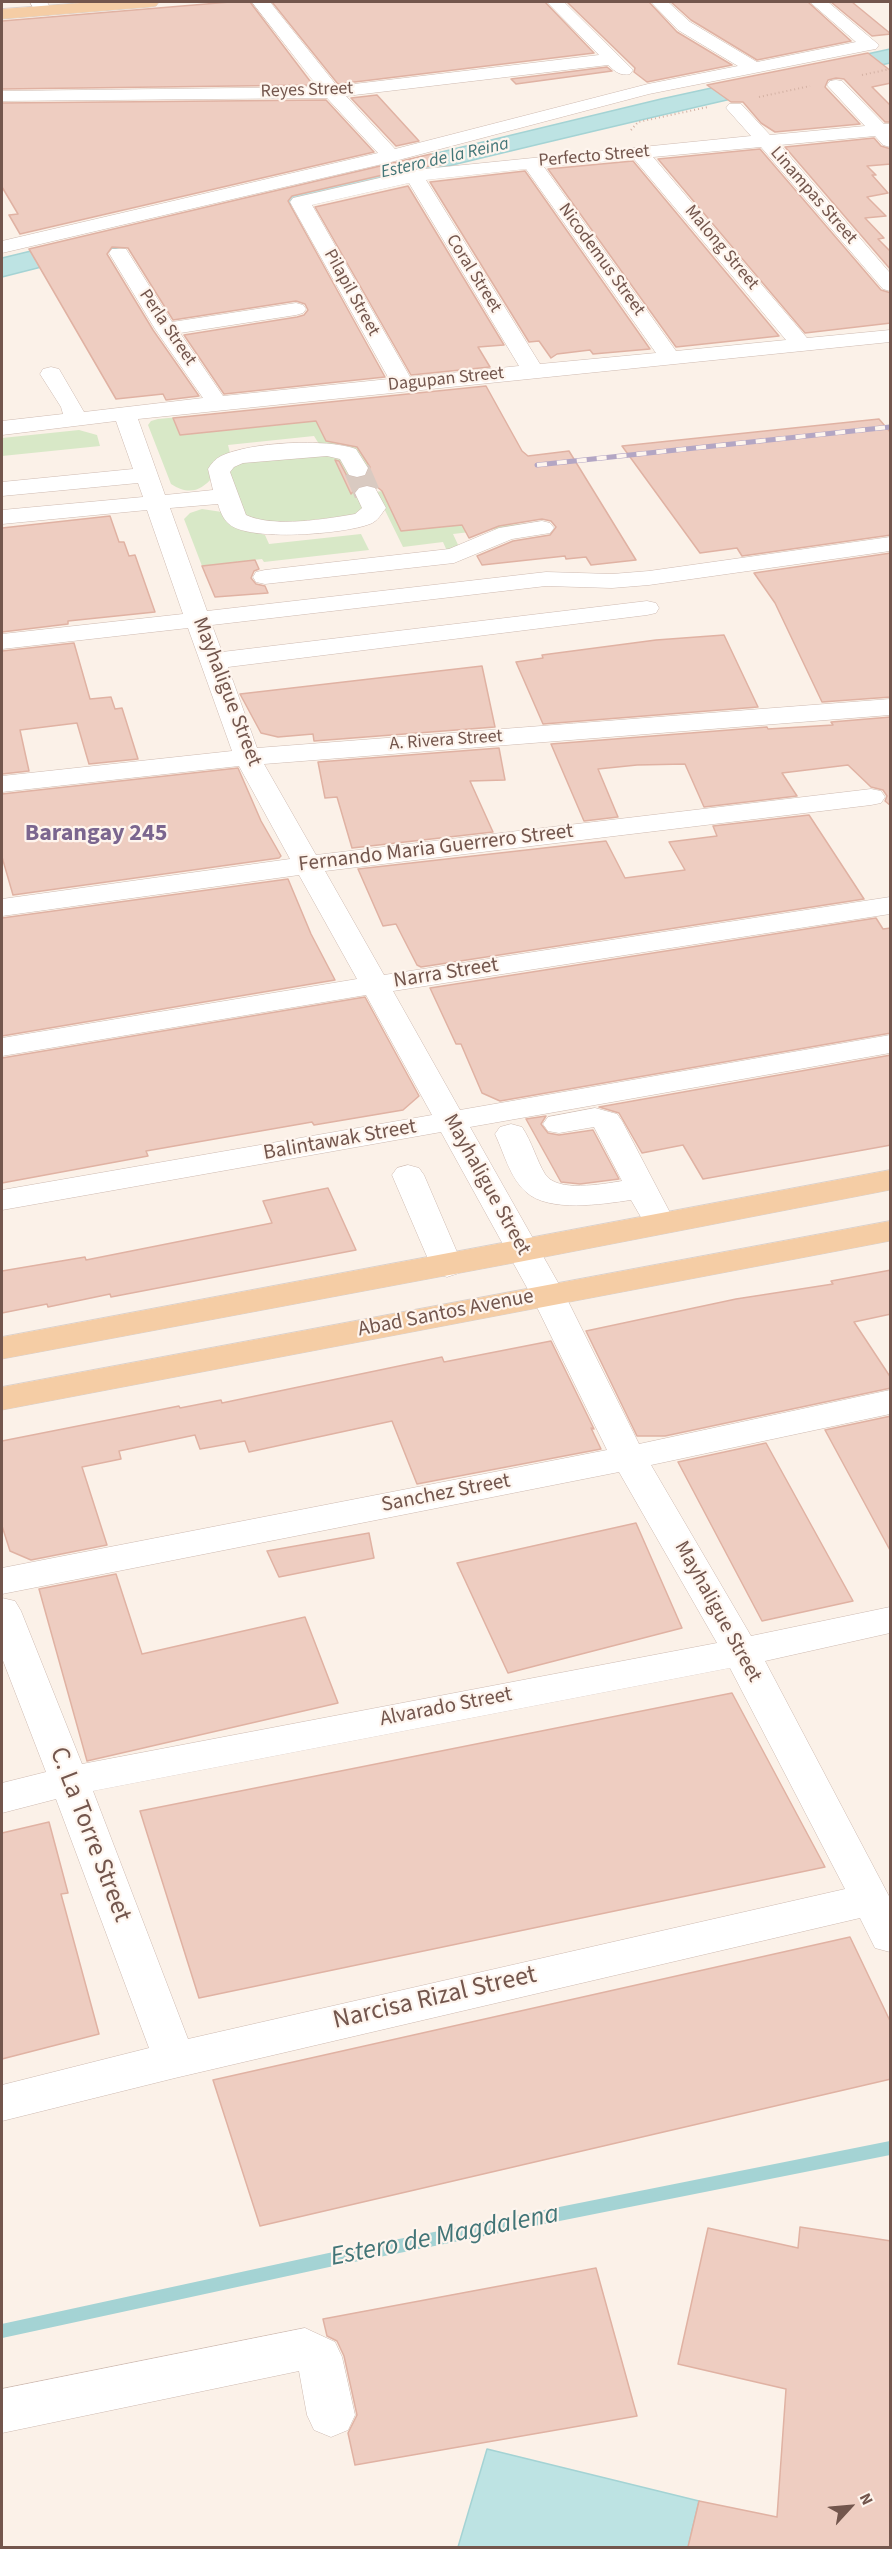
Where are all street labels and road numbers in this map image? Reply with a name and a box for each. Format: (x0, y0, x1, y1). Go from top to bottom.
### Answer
street label: Reyes Street (260, 79, 354, 103)
street label: Perfecto Street (538, 141, 650, 173)
street label: Linampas Street (765, 143, 861, 249)
street label: Nicodemus Street (553, 200, 649, 320)
street label: Malong Street (679, 201, 763, 295)
street label: Coral Street (440, 231, 506, 317)
street label: Pilapil Street (318, 246, 384, 340)
street label: Perla Street (134, 286, 200, 370)
street label: Dagupan Street (387, 363, 505, 397)
street label: Mayhaligue Street (186, 614, 266, 770)
street label: A. Rivera Street (389, 726, 503, 756)
street label: Fernando Maria Guerrero Street (297, 820, 575, 878)
street label: Narra Street (392, 953, 500, 995)
street label: Mayhaligue Street (437, 1110, 535, 1260)
street label: Balintawak Street (262, 1115, 418, 1167)
street label: Abad Santos Avenue (356, 1285, 536, 1343)
street label: Sanchez Street (380, 1469, 512, 1519)
street label: Mayhaligue Street (668, 1537, 766, 1687)
street label: Alvarado Street (378, 1683, 514, 1733)
street label: C. La Torre Street (41, 1743, 137, 1927)
street label: Narcisa Rizal Street (330, 1960, 540, 2038)

